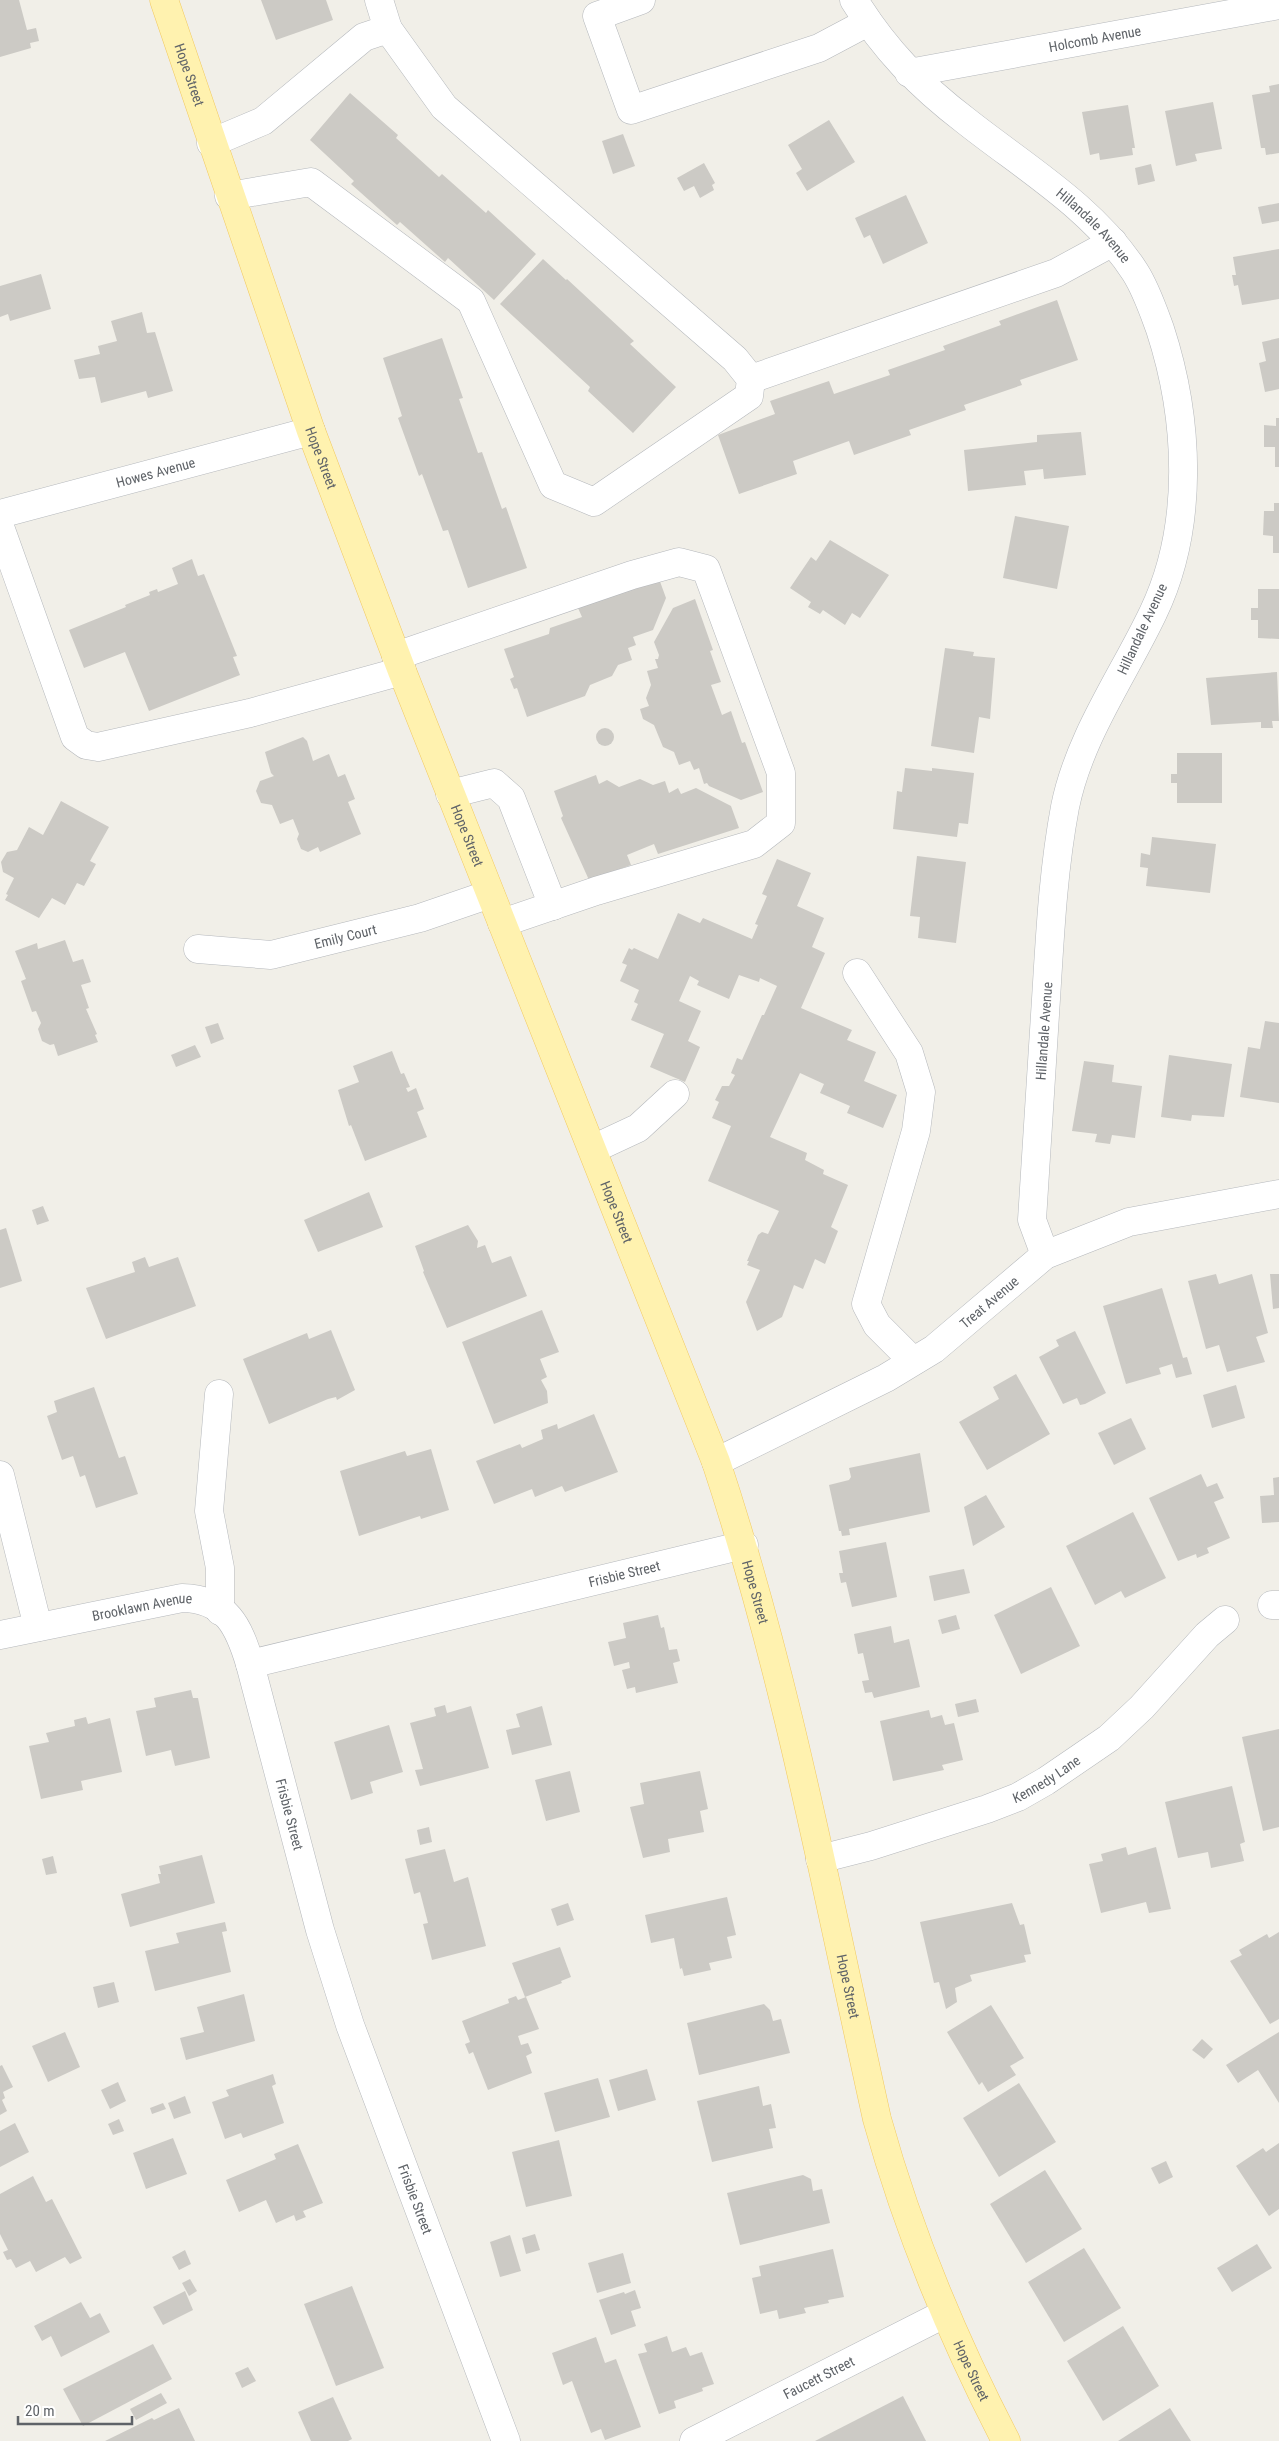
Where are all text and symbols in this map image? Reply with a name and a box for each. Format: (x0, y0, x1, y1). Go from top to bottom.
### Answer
street label: Holcomb Avenue (1047, 22, 1143, 55)
street label: Hope Street (171, 41, 208, 108)
street label: Hillandale Avenue (1053, 185, 1134, 266)
street label: Hope Street (302, 424, 340, 491)
street label: Howes Avenue (114, 454, 197, 491)
street label: Hillandale Avenue (1114, 580, 1170, 677)
street label: Hope Street (448, 802, 487, 869)
street label: Emily Court (313, 921, 378, 952)
street label: Hillandale Avenue (1033, 981, 1055, 1081)
street label: Hope Street (597, 1179, 636, 1245)
street label: Treat Avenue (957, 1273, 1022, 1332)
street label: Frisbie Street (587, 1557, 662, 1590)
street label: Hope Street (739, 1558, 772, 1626)
street label: Brooklawn Avenue (91, 1590, 194, 1624)
street label: Kennedy Lane (1010, 1752, 1084, 1806)
street label: Frisbie Street (273, 1777, 307, 1852)
street label: Hope Street (833, 1953, 863, 2020)
street label: Frisbie Street (395, 2162, 436, 2236)
street label: Hope Street (950, 2338, 993, 2404)
street label: Faucett Street (781, 2353, 857, 2402)
scale bar (18, 2394, 131, 2426)
text: 20 m (25, 2402, 55, 2420)

